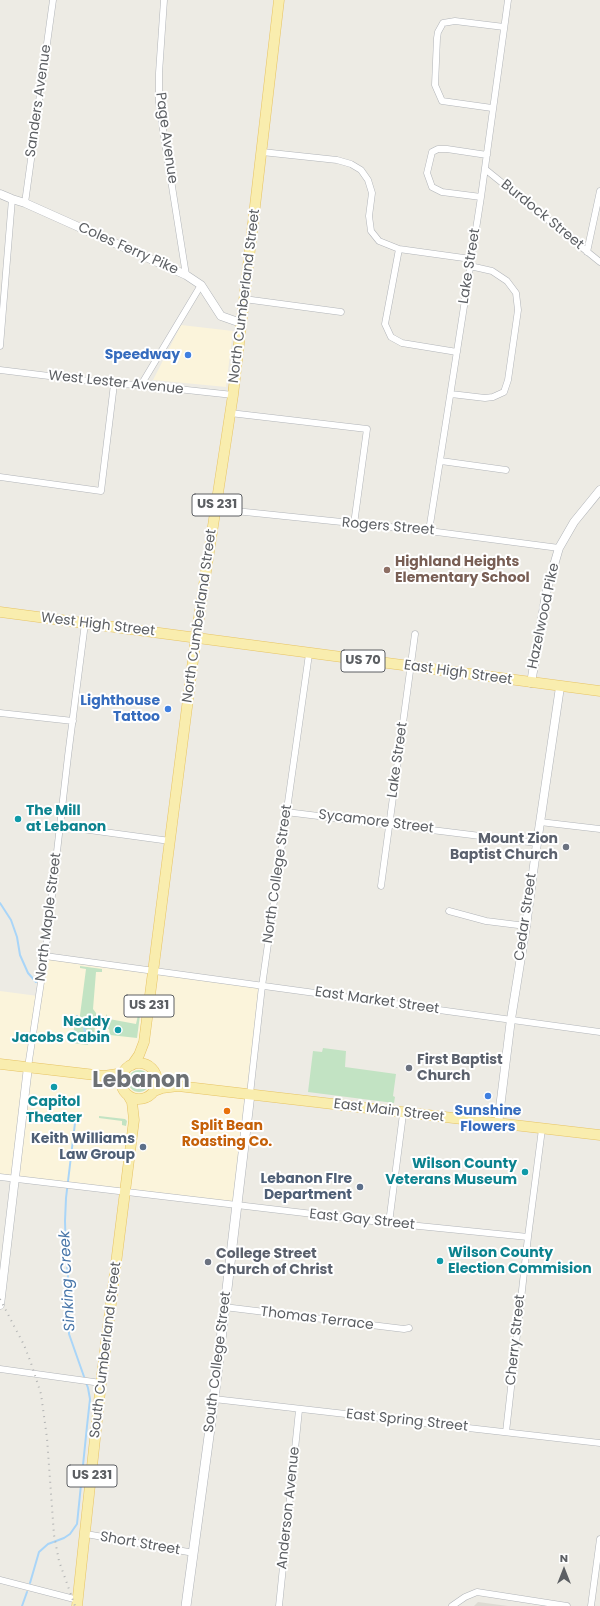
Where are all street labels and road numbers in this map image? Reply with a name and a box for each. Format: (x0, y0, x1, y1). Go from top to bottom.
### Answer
street label: Sanders Avenue (23, 44, 55, 158)
street label: Page Avenue (151, 91, 181, 185)
street label: Burdock Street (497, 176, 587, 254)
street label: North Cumberland Street (226, 208, 264, 384)
street label: Coles Ferry Pike (75, 219, 181, 279)
street label: Lake Street (456, 227, 484, 305)
street label: West Lester Avenue (48, 368, 184, 398)
road number: US 231 (192, 494, 242, 516)
street label: Rogers Street (341, 515, 435, 539)
street label: North Cumberland Street (179, 528, 221, 704)
street label: Hazelwood Pike (525, 562, 563, 670)
street label: West High Street (40, 610, 156, 640)
road number: US 70 (341, 650, 385, 672)
street label: East High Street (403, 657, 513, 689)
street label: Lake Street (384, 721, 412, 799)
street label: North College Street (260, 803, 296, 945)
street label: Sycamore Street (317, 807, 435, 837)
street label: North Maple Street (33, 852, 65, 982)
street label: Cedar Street (512, 872, 540, 962)
street label: East Market Street (314, 984, 440, 1018)
road number: US 231 (124, 995, 174, 1017)
street label: East Main Street (333, 1096, 445, 1126)
street label: East Gay Street (309, 1206, 415, 1234)
street label: South Cumberland Street (87, 1261, 125, 1439)
street label: South College Street (201, 1290, 235, 1434)
street label: Cherry Street (503, 1294, 529, 1386)
street label: Thomas Terrace (260, 1304, 374, 1334)
street label: East Spring Street (345, 1406, 469, 1436)
street label: Anderson Avenue (274, 1446, 304, 1570)
road number: US 231 (67, 1465, 117, 1487)
street label: Short Street (99, 1529, 181, 1559)

